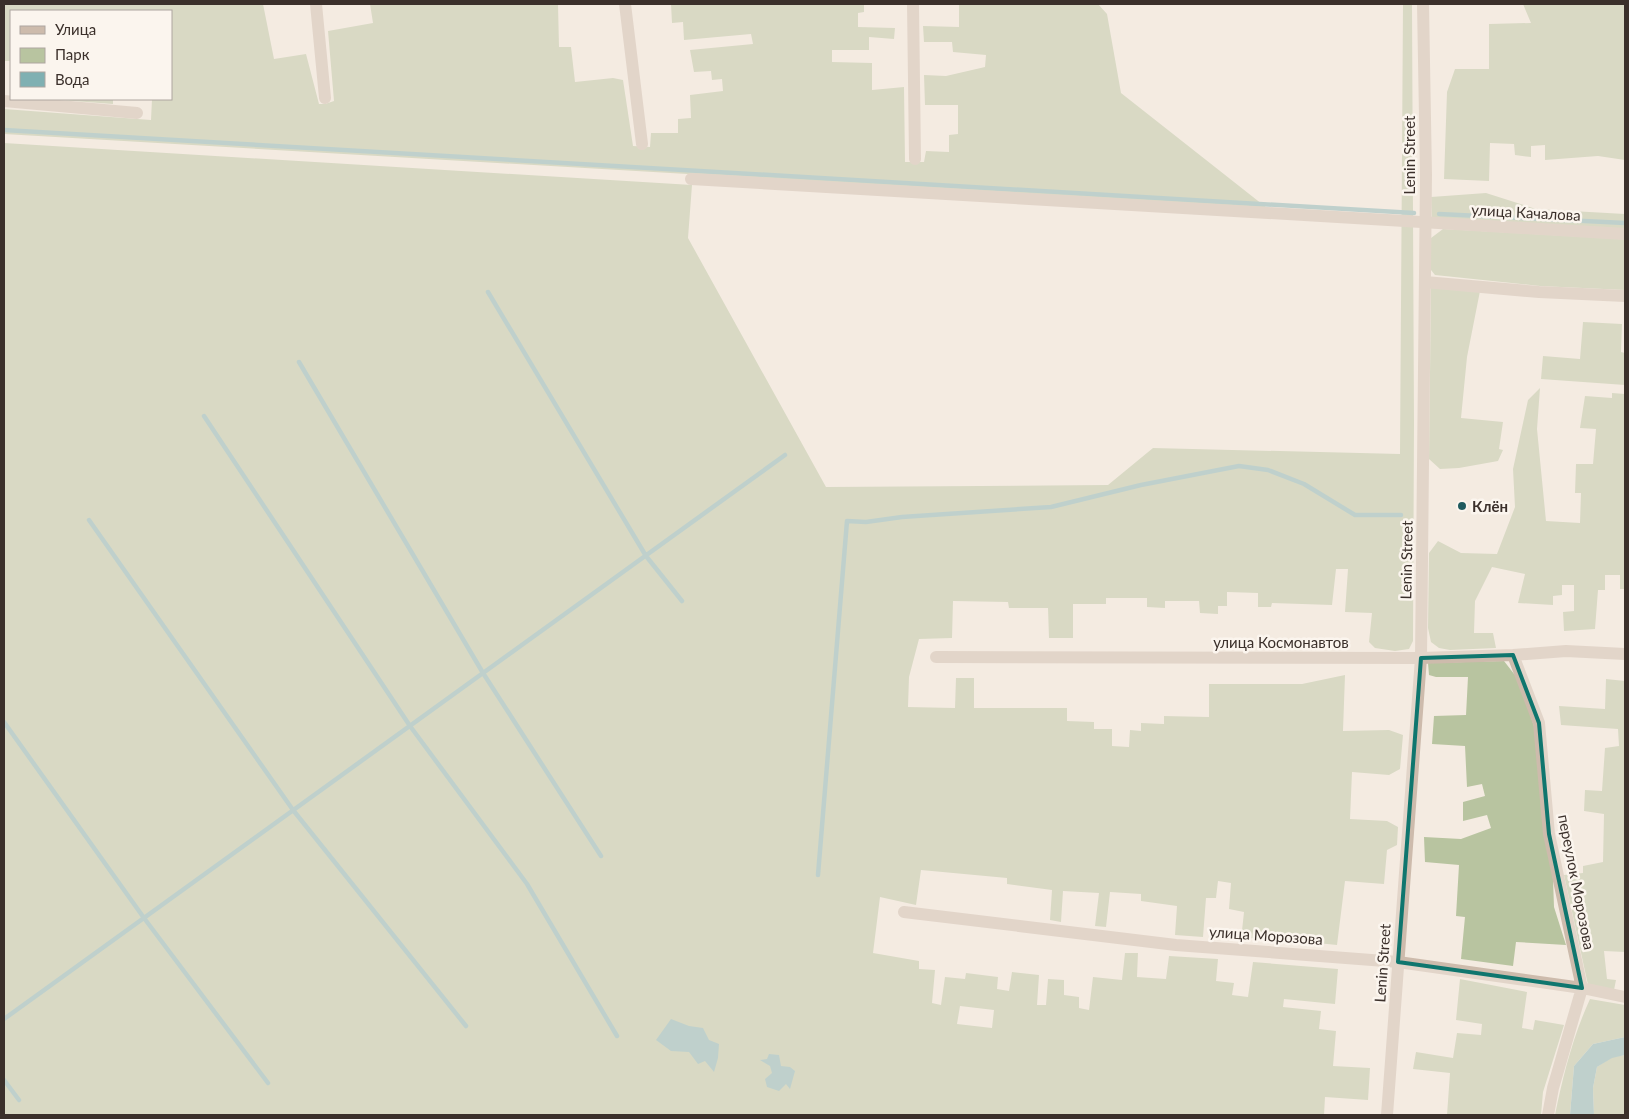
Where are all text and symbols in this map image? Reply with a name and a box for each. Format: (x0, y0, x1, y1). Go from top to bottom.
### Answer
legend (10, 10, 172, 100)
text: Улица (55, 20, 96, 38)
text: Парк (55, 45, 90, 63)
text: Вода (55, 70, 90, 88)
street label: Lenin Street (1400, 115, 1418, 194)
street label: улица Качалова (1471, 200, 1581, 224)
place label: Клён (1472, 497, 1508, 515)
marker: Клён (1456, 500, 1468, 512)
street label: Lenin Street (1396, 520, 1416, 600)
street label: улица Космонавтов (1213, 633, 1349, 651)
street label: переулок Морозова (1555, 813, 1599, 951)
street label: улица Морозова (1209, 922, 1323, 948)
street label: Lenin Street (1370, 922, 1394, 1003)

